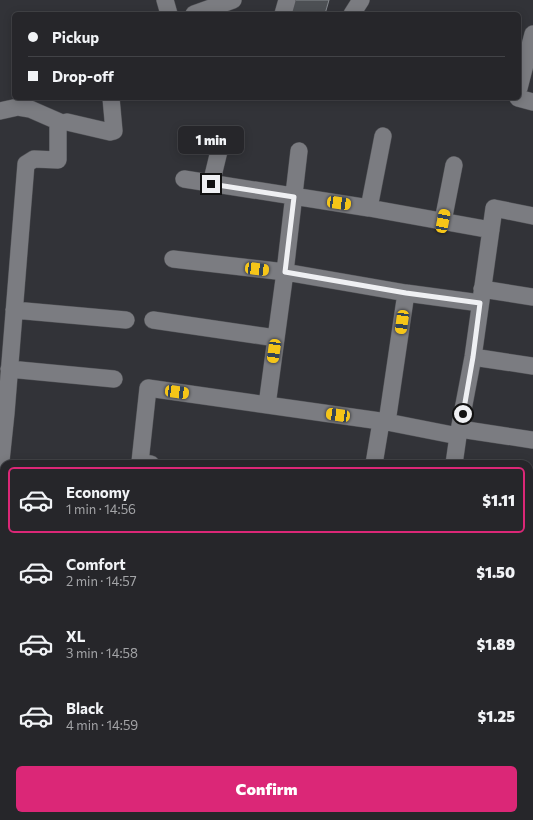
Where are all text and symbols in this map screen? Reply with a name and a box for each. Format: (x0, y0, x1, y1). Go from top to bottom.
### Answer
text: Pickup (52, 28, 99, 46)
text: Drop-off (52, 67, 114, 85)
callout: 1 min (178, 126, 244, 154)
text: 1 min (195, 132, 227, 148)
route end (202, 175, 220, 193)
car (326, 195, 352, 211)
car (435, 208, 451, 234)
car (244, 262, 270, 276)
car (394, 309, 410, 335)
car (266, 338, 282, 364)
car (164, 384, 190, 400)
route start (454, 405, 472, 423)
car (325, 407, 351, 423)
icon: car (18, 482, 54, 518)
text: Economy (66, 483, 130, 501)
text: $1.11 (482, 491, 515, 509)
text: 1 min · 14:56 (66, 501, 136, 517)
icon: car (18, 554, 54, 590)
text: Comfort (66, 555, 126, 573)
text: $1.50 (476, 563, 515, 581)
text: 2 min · 14:57 (66, 573, 137, 589)
icon: car (18, 626, 54, 662)
text: XL (66, 627, 85, 645)
text: $1.89 (477, 635, 515, 653)
text: 3 min · 14:58 (66, 645, 138, 661)
icon: car (18, 698, 54, 734)
text: Black (66, 699, 104, 717)
text: $1.25 (478, 707, 515, 725)
text: 4 min · 14:59 (66, 717, 138, 733)
button: Confirm (16, 766, 517, 812)

